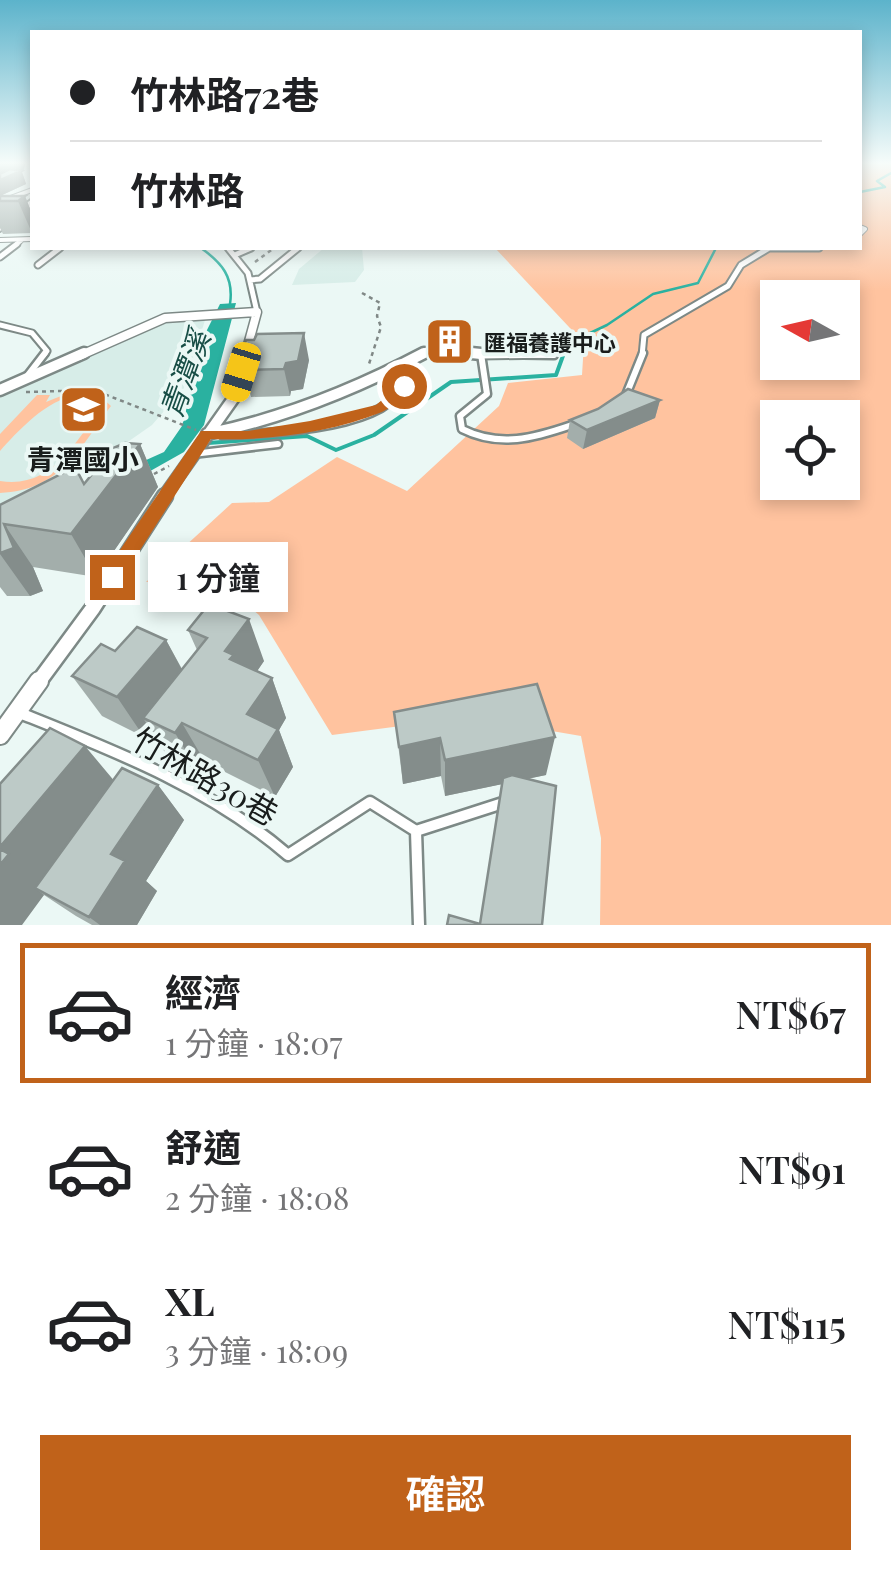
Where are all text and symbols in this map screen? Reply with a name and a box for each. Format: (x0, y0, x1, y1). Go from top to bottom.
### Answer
text: 竹林路72巷 (130, 68, 319, 119)
text: 竹林路 (130, 164, 244, 215)
north arrow (760, 280, 860, 380)
map controls (760, 280, 860, 500)
building icon: 匯福養護中心 (423, 316, 475, 368)
water label: 青潭溪 (150, 321, 220, 423)
place label: 匯福養護中心 (484, 327, 616, 357)
car (218, 339, 264, 405)
route start (382, 364, 427, 409)
school or university icon: 青潭國小 (57, 384, 109, 436)
button: locate (760, 400, 860, 500)
place label: 青潭國小 (27, 440, 139, 477)
callout: 1 分鐘 (147, 542, 287, 612)
route end (90, 555, 135, 600)
text: 1 分鐘 (176, 555, 260, 598)
street label: 竹林路30巷 (125, 716, 287, 834)
text: 經濟 (165, 966, 241, 1017)
icon: car (45, 968, 135, 1058)
text: NT$67 (735, 988, 846, 1039)
text: 1 分鐘 · 18:07 (165, 1020, 342, 1063)
text: 舒適 (165, 1121, 241, 1172)
icon: car (45, 1123, 135, 1213)
text: NT$91 (738, 1143, 846, 1194)
text: 2 分鐘 · 18:08 (165, 1175, 350, 1218)
text: XL (165, 1275, 214, 1326)
icon: car (45, 1278, 135, 1368)
text: NT$115 (728, 1298, 846, 1349)
text: 3 分鐘 · 18:09 (165, 1328, 348, 1371)
button: 確認 (40, 1435, 851, 1550)

